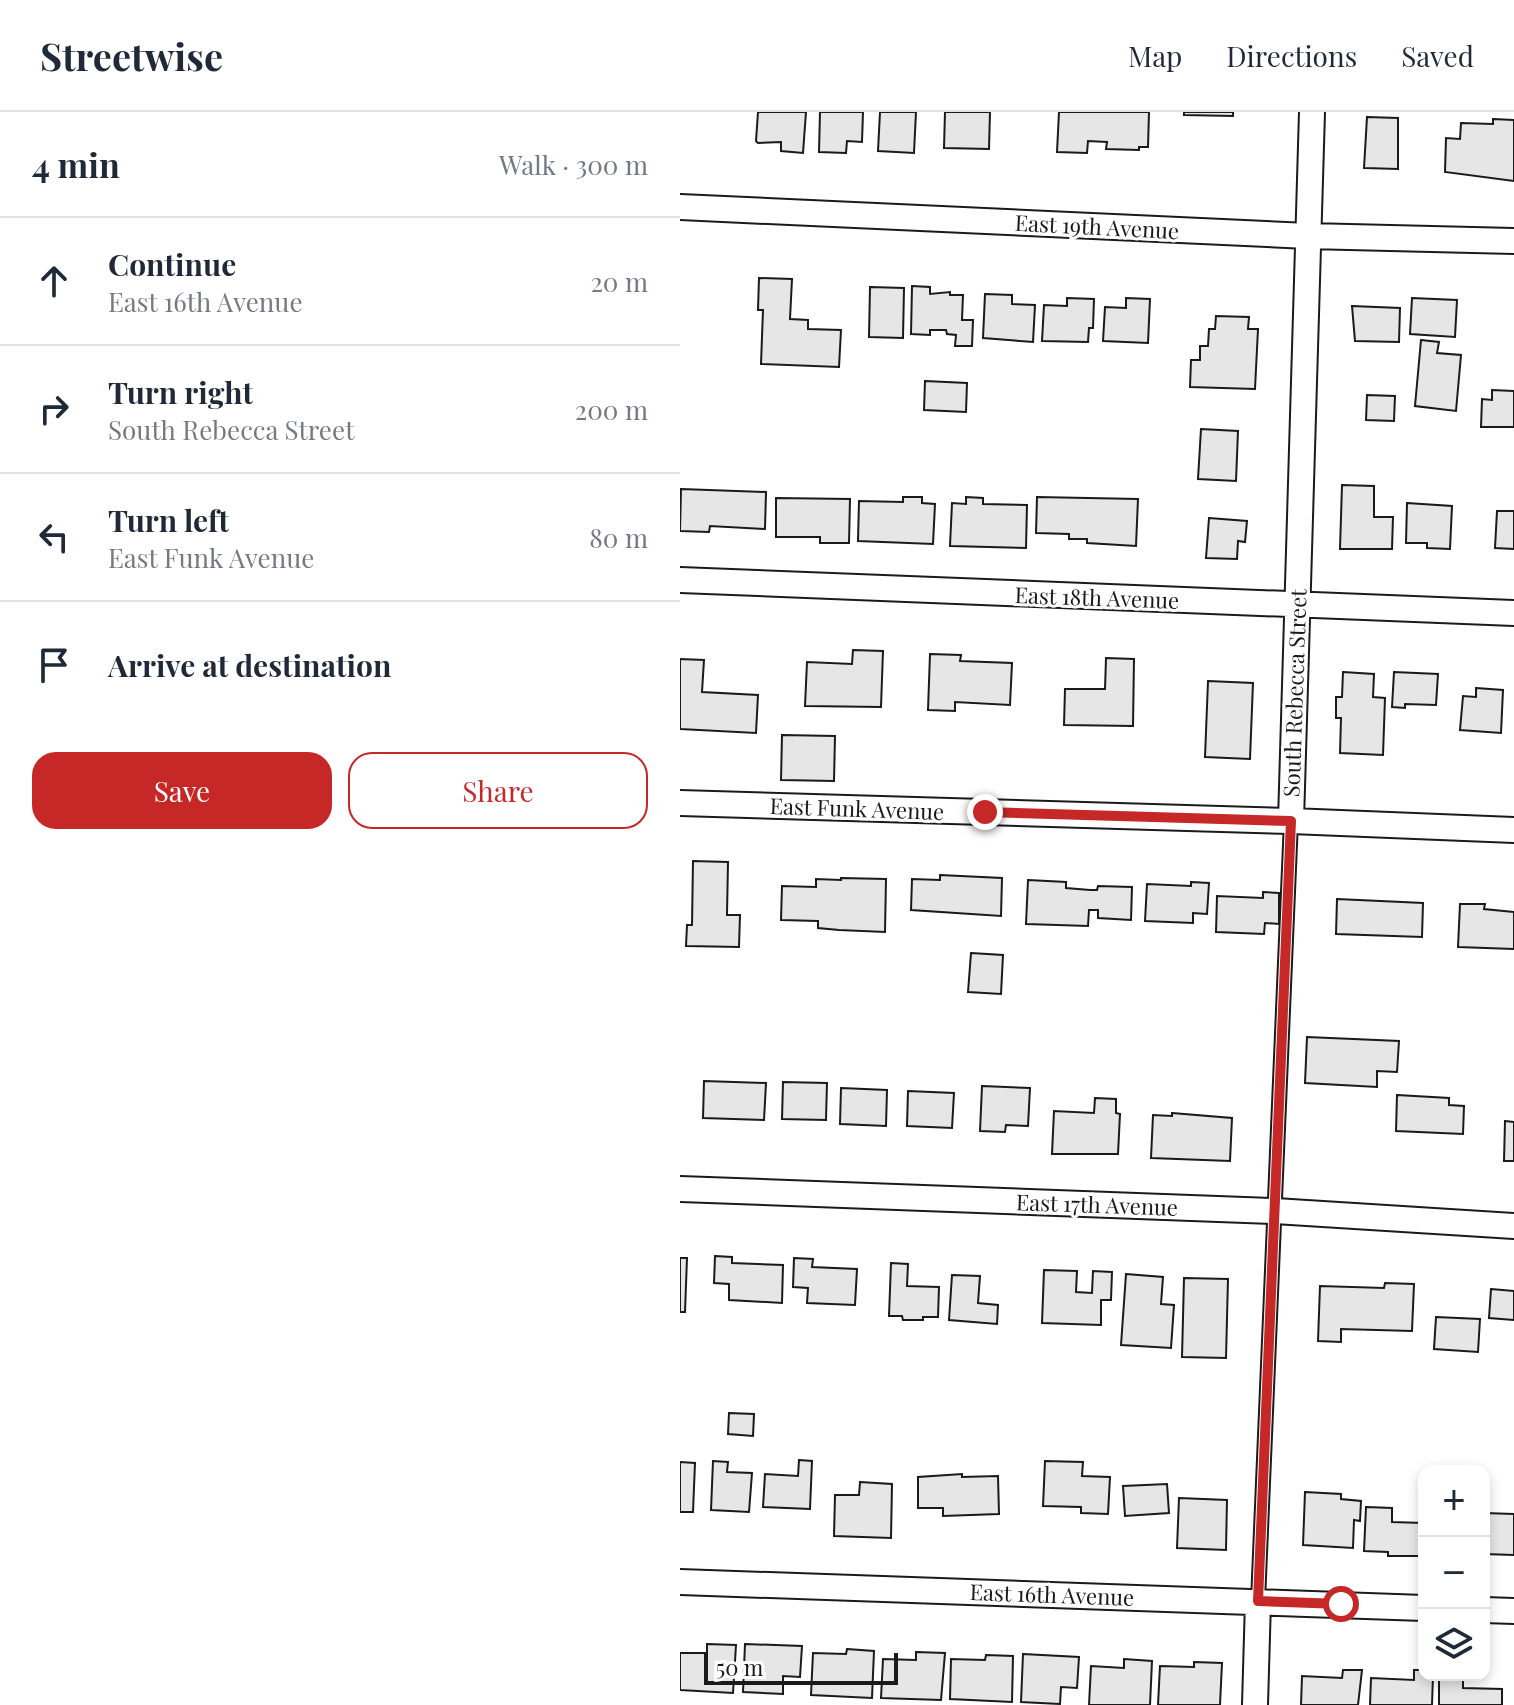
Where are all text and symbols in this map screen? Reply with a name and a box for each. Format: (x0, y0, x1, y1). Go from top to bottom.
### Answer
text: Streetwise (40, 30, 223, 81)
text: Map (1128, 37, 1182, 74)
text: Directions (1226, 37, 1357, 74)
text: Saved (1401, 37, 1474, 74)
text: 4 min (32, 141, 120, 187)
text: Walk · 300 m (499, 147, 648, 182)
street label: East 19th Avenue (1014, 207, 1180, 245)
text: Continue (108, 244, 236, 284)
icon: ahead (32, 259, 76, 303)
text: 20 m (590, 264, 648, 299)
text: East 16th Avenue (108, 284, 303, 319)
text: Turn right (108, 372, 253, 412)
icon: right (32, 387, 76, 431)
text: 200 m (575, 392, 648, 427)
text: South Rebecca Street (108, 412, 354, 447)
text: Turn left (108, 500, 229, 540)
icon: left (32, 515, 76, 559)
text: 80 m (589, 520, 648, 555)
text: East Funk Avenue (108, 540, 314, 575)
street label: East 18th Avenue (1014, 579, 1180, 615)
street label: South Rebecca Street (1275, 587, 1313, 798)
icon: arrive (32, 643, 76, 687)
text: Arrive at destination (108, 645, 391, 685)
button: Save (32, 752, 332, 829)
button: Share (348, 752, 648, 829)
street label: East Funk Avenue (769, 790, 945, 826)
route end (967, 794, 1003, 830)
street label: East 17th Avenue (1015, 1186, 1179, 1222)
map controls (1418, 1465, 1490, 1681)
button: + (1418, 1465, 1490, 1537)
button: − (1418, 1537, 1490, 1609)
street label: East 16th Avenue (969, 1576, 1135, 1612)
route start (1323, 1586, 1359, 1622)
button: layers (1418, 1609, 1490, 1681)
scale bar (704, 1649, 898, 1685)
text: 50 m (716, 1652, 763, 1682)

